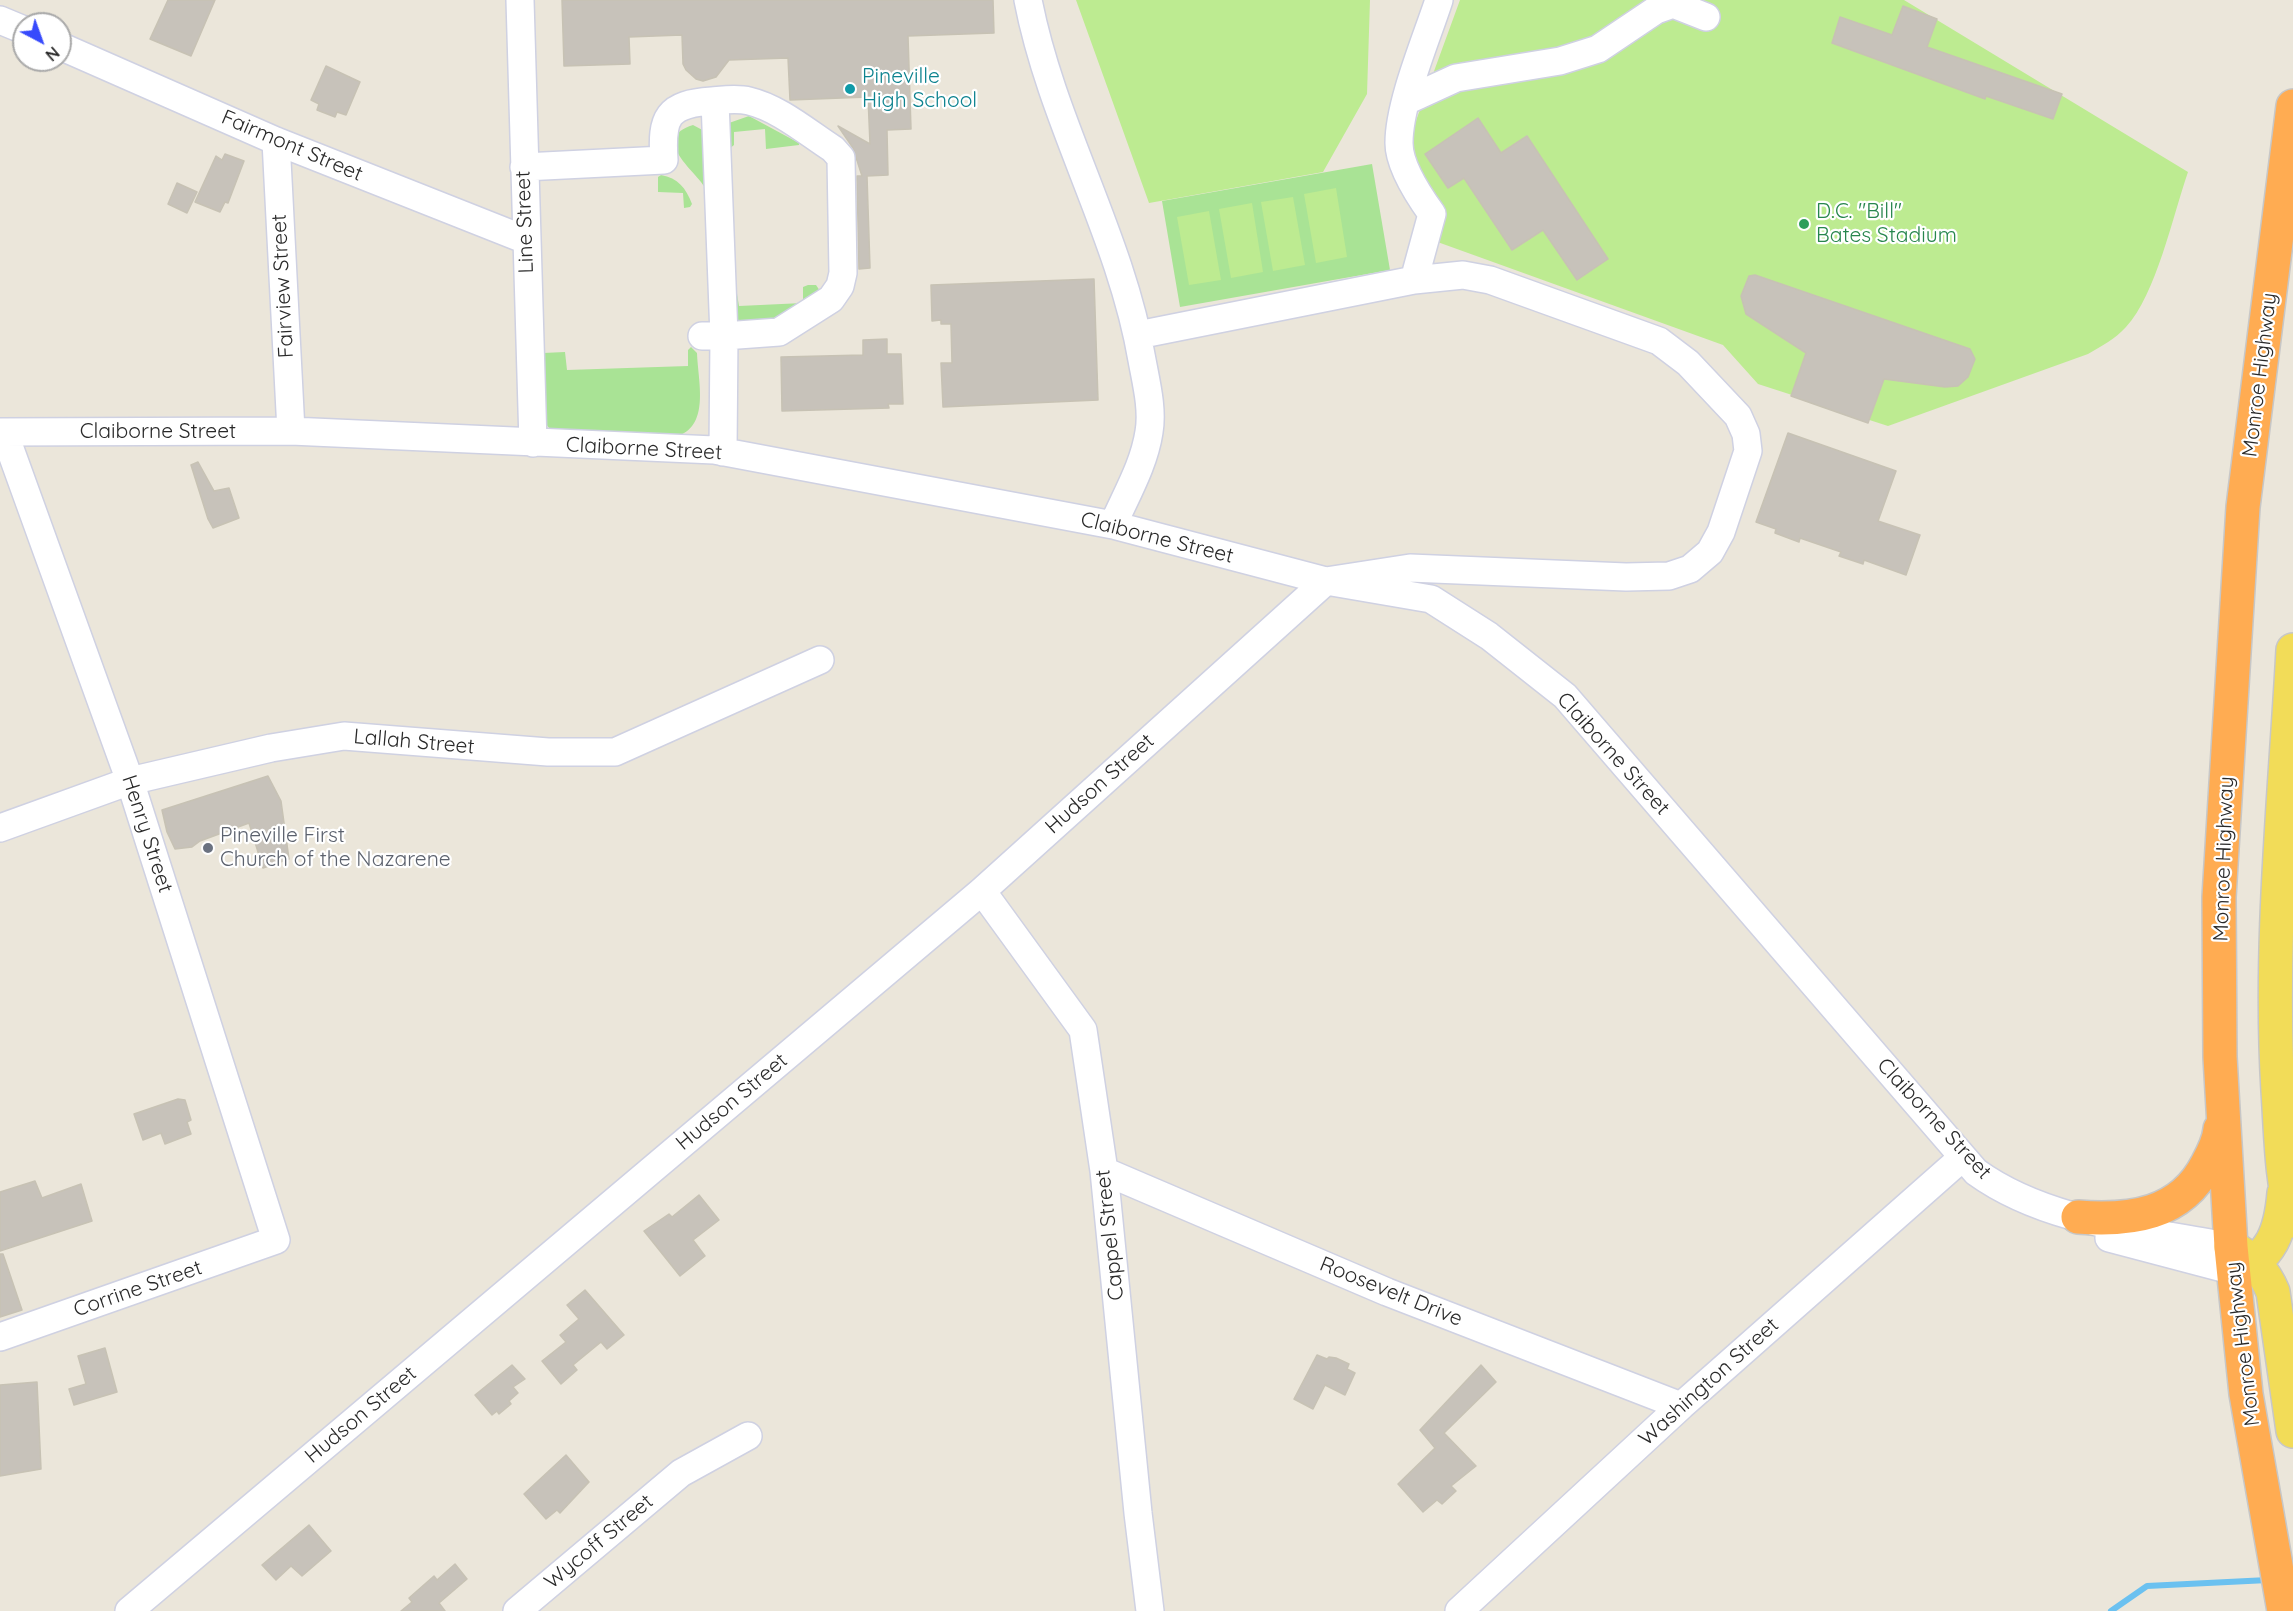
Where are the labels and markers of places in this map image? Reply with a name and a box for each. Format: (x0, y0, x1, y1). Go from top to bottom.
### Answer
place label: Pineville High School (862, 64, 977, 114)
marker: Pineville High School (843, 82, 857, 96)
place label: D.C. "Bill" Bates Stadium (1816, 199, 1957, 249)
marker: D.C. "Bill" Bates Stadium (1797, 217, 1811, 231)
place label: Pineville First Church of the Nazarene (220, 823, 451, 873)
marker: Pineville First Church of the Nazarene (201, 841, 215, 855)

